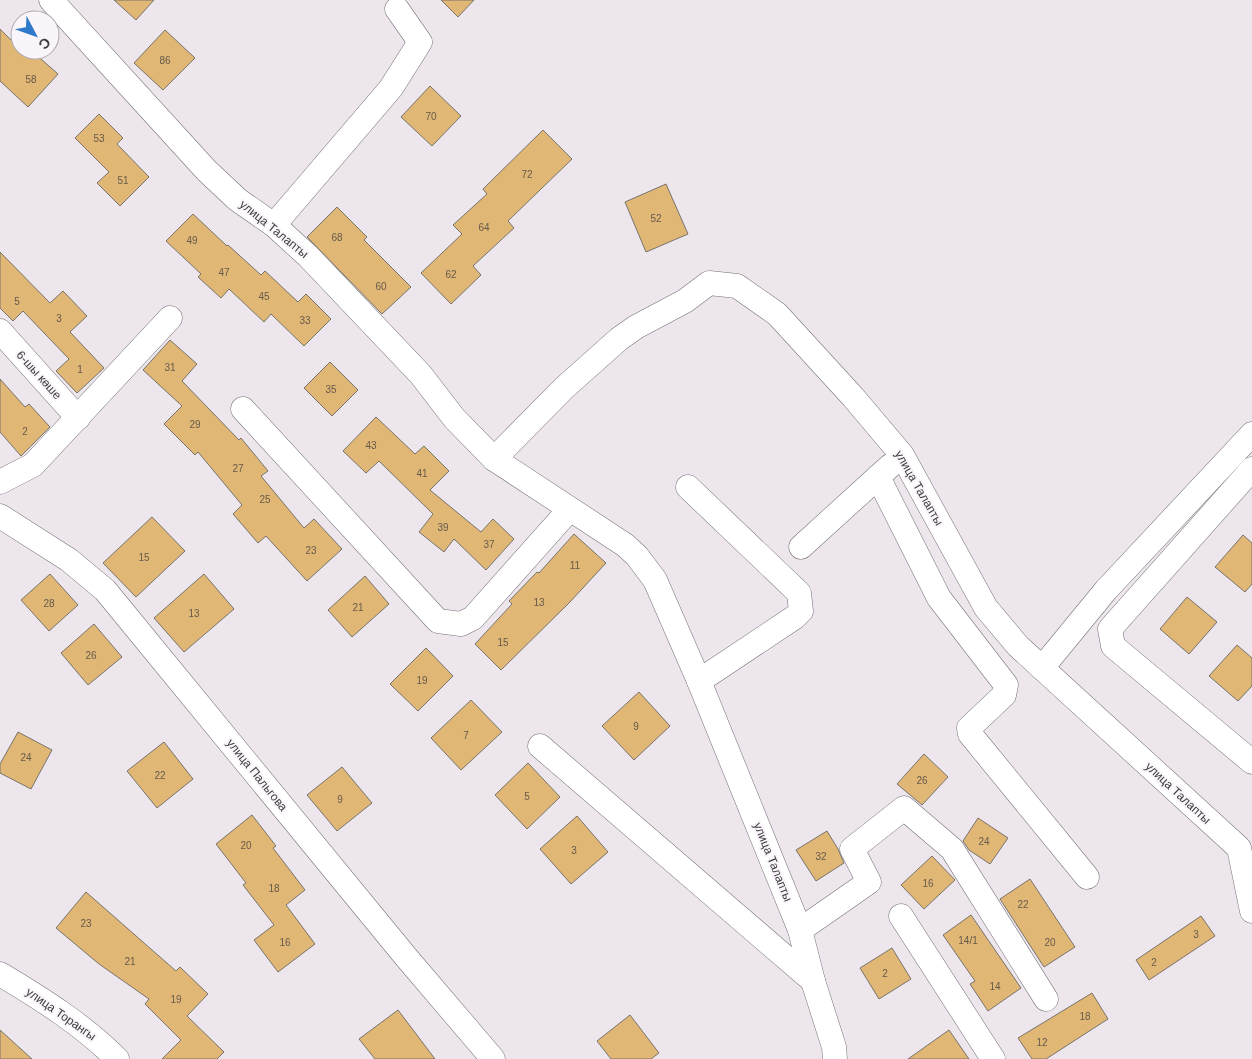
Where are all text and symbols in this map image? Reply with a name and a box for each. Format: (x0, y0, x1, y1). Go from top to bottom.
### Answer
north arrow (10, 10, 60, 60)
text: С (35, 34, 54, 53)
house number: 86 (159, 55, 171, 66)
house number: 58 (25, 74, 37, 85)
house number: 70 (425, 111, 437, 122)
house number: 53 (93, 133, 105, 144)
house number: 72 (521, 169, 533, 180)
house number: 51 (117, 175, 129, 186)
street label: улица Талапты (237, 197, 311, 261)
house number: 52 (650, 213, 662, 224)
house number: 64 (478, 222, 490, 233)
house number: 68 (331, 232, 343, 243)
house number: 49 (186, 235, 198, 246)
house number: 47 (218, 267, 230, 278)
house number: 62 (445, 269, 457, 280)
house number: 60 (375, 281, 387, 292)
house number: 45 (258, 291, 270, 302)
house number: 5 (14, 296, 20, 307)
house number: 3 (56, 313, 62, 324)
house number: 33 (299, 315, 311, 326)
street label: 6-шы көше (14, 348, 65, 402)
house number: 31 (164, 362, 176, 373)
house number: 1 (77, 364, 83, 375)
house number: 35 (325, 384, 337, 395)
house number: 29 (189, 419, 201, 430)
house number: 2 (22, 426, 28, 437)
house number: 43 (365, 440, 377, 451)
street label: улица Талапты (892, 448, 946, 528)
house number: 27 (232, 463, 244, 474)
house number: 41 (416, 468, 428, 479)
house number: 25 (259, 494, 271, 505)
house number: 39 (437, 522, 449, 533)
house number: 37 (483, 539, 495, 550)
house number: 23 (305, 545, 317, 556)
house number: 15 (138, 552, 150, 563)
house number: 11 (570, 560, 581, 571)
house number: 13 (533, 597, 545, 608)
house number: 28 (43, 598, 55, 609)
house number: 21 (352, 602, 364, 613)
house number: 13 (188, 608, 200, 619)
house number: 15 (497, 637, 509, 648)
house number: 26 (85, 650, 97, 661)
house number: 19 (416, 675, 428, 686)
house number: 9 (633, 721, 639, 732)
house number: 7 (463, 730, 469, 741)
street label: улица Пальгова (224, 736, 291, 814)
house number: 24 (20, 752, 32, 763)
street label: улица Талапты (1142, 759, 1214, 827)
house number: 22 (154, 770, 166, 781)
house number: 26 (916, 775, 928, 786)
house number: 5 (524, 791, 530, 802)
house number: 9 (337, 794, 343, 805)
street label: улица Талапты (751, 820, 795, 904)
house number: 24 (978, 836, 990, 847)
house number: 20 (240, 840, 252, 851)
house number: 3 (571, 845, 577, 856)
house number: 32 (815, 851, 827, 862)
house number: 16 (922, 878, 934, 889)
house number: 18 (268, 883, 280, 894)
house number: 22 (1017, 899, 1029, 910)
house number: 23 (80, 918, 92, 929)
house number: 3 (1193, 929, 1199, 940)
house number: 14/1 (958, 935, 978, 946)
house number: 16 (279, 937, 291, 948)
house number: 20 (1044, 937, 1056, 948)
house number: 21 (124, 956, 136, 967)
house number: 2 (1151, 957, 1157, 968)
house number: 2 (882, 968, 888, 979)
house number: 14 (989, 981, 1001, 992)
street label: улица Торангы (23, 985, 99, 1043)
house number: 19 (170, 994, 182, 1005)
house number: 18 (1079, 1011, 1091, 1022)
house number: 12 (1036, 1037, 1048, 1048)

